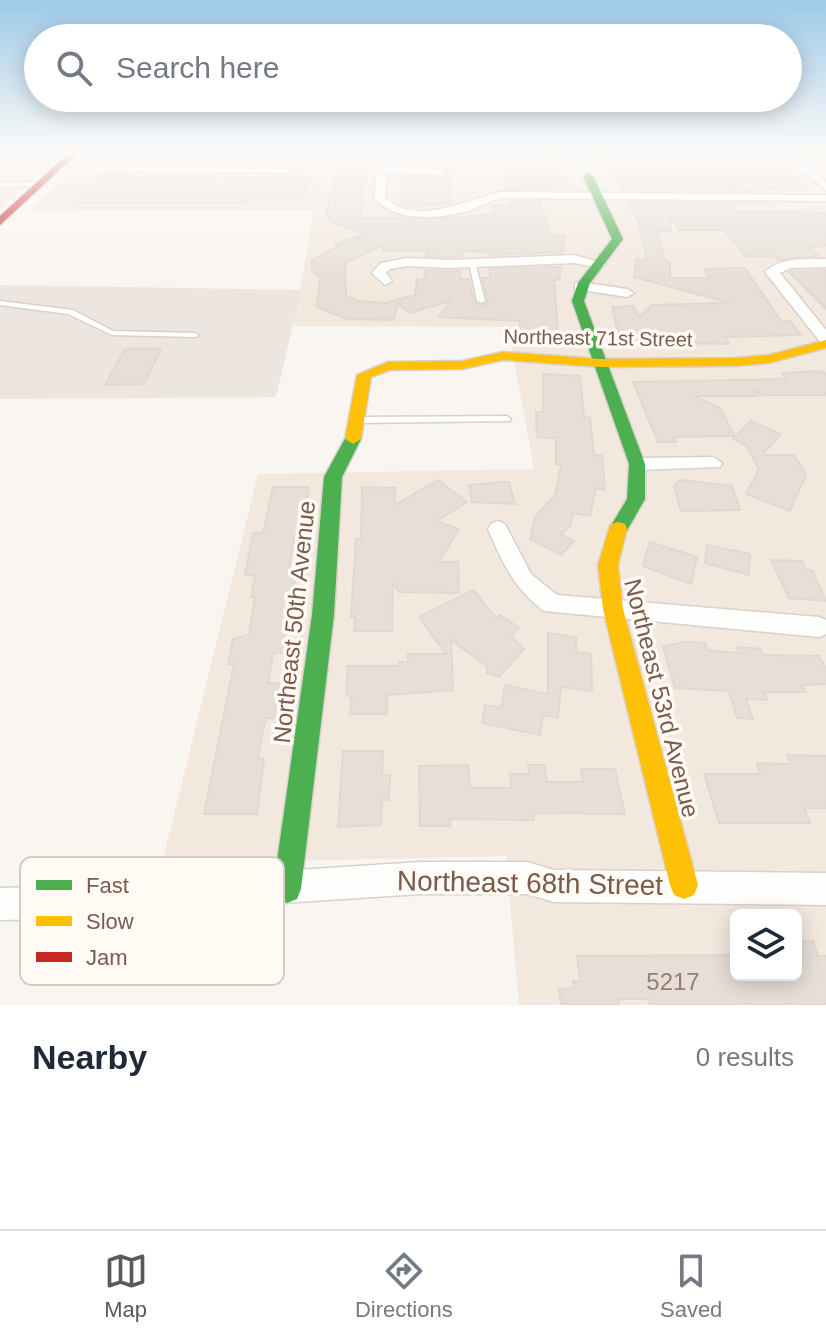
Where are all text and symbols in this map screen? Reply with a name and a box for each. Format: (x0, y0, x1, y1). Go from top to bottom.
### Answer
search box (24, 24, 802, 112)
icon: search (52, 46, 96, 90)
text: Search here (116, 51, 279, 84)
street label: Northeast 71st Street (503, 325, 693, 351)
street label: Northeast 50th Avenue (268, 499, 320, 745)
street label: Northeast 53rd Avenue (619, 576, 705, 820)
legend (20, 857, 284, 985)
street label: Northeast 68th Street (397, 865, 664, 901)
text: Fast (86, 873, 129, 898)
text: Slow (86, 909, 134, 934)
map controls (730, 909, 802, 981)
button: layers (730, 909, 802, 981)
text: Jam (86, 945, 128, 970)
house number: 5217 (646, 968, 700, 995)
text: Nearby (32, 1038, 147, 1076)
text: 0 results (696, 1042, 794, 1072)
tab: Map (104, 1249, 148, 1323)
tab: Directions (355, 1249, 453, 1323)
tab: Saved (660, 1249, 722, 1323)

